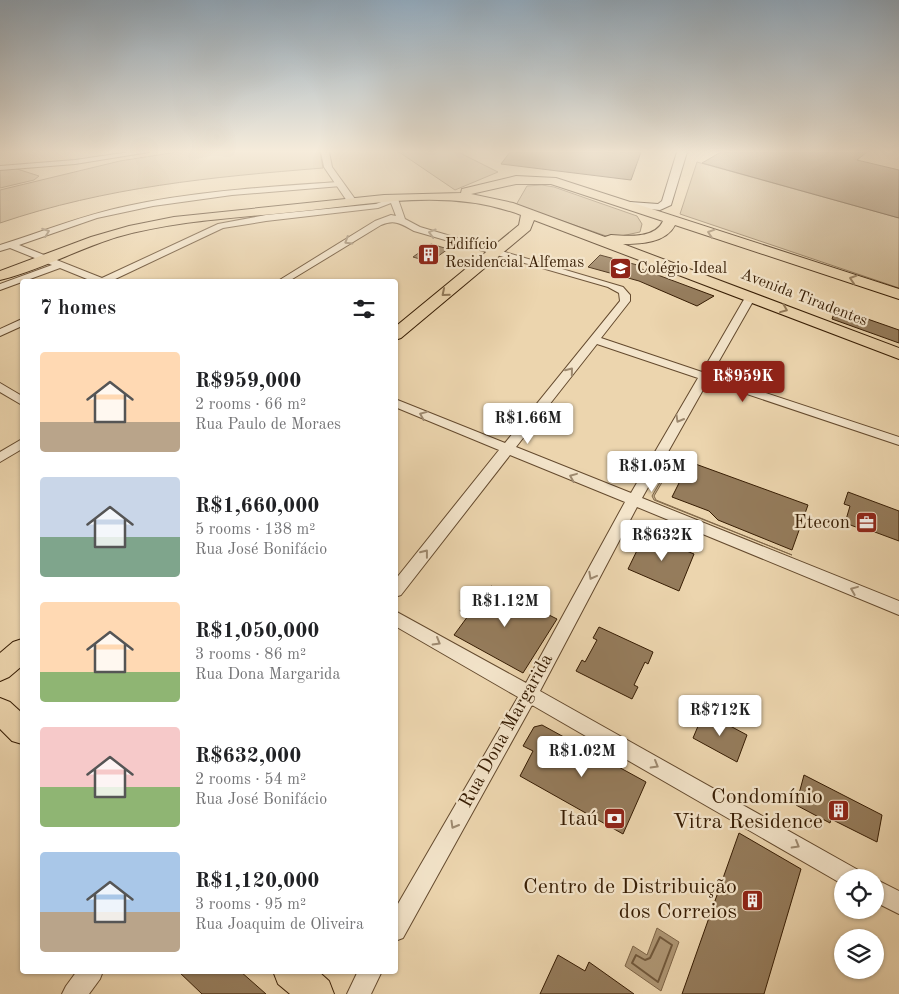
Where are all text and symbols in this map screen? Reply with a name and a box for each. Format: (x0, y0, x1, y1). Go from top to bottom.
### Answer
one-way arrow (41, 228, 50, 238)
one-way arrow (429, 229, 437, 239)
one-way arrow (708, 229, 716, 239)
one-way arrow (345, 235, 354, 244)
place label: Edifício Residencial Alfemas (445, 237, 584, 271)
building icon: Edifício Residencial Alfemas (417, 242, 441, 266)
school or university icon: Colégio Ideal (609, 257, 633, 281)
place label: Colégio Ideal (637, 261, 727, 277)
street label: Avenida Tiradentes (738, 266, 870, 330)
one-way arrow (849, 275, 857, 285)
one-way arrow (442, 288, 451, 297)
icon: filters (350, 295, 378, 323)
text: 7 homes (40, 298, 116, 319)
one-way arrow (779, 303, 788, 313)
pin: R$959K (702, 360, 784, 403)
one-way arrow (564, 368, 572, 377)
text: R$959K (712, 369, 774, 385)
text: R$959,000 (195, 371, 301, 392)
icon: home (80, 372, 140, 432)
text: 2 rooms · 66 m² (195, 397, 306, 413)
pin: R$1.66M (482, 402, 574, 445)
one-way arrow (419, 411, 428, 421)
text: R$1.66M (494, 411, 562, 427)
one-way arrow (676, 413, 686, 422)
text: Rua Paulo de Moraes (195, 417, 341, 433)
pin: R$1.05M (606, 450, 698, 493)
text: R$1.05M (618, 459, 686, 475)
one-way arrow (570, 472, 578, 482)
text: R$1,660,000 (195, 496, 320, 517)
icon: home (80, 497, 140, 557)
office icon: Etecon (854, 511, 878, 535)
place label: Etecon (794, 514, 850, 533)
pin: R$632K (621, 520, 703, 562)
text: 5 rooms · 138 m² (195, 522, 315, 538)
text: R$632K (631, 528, 693, 544)
text: Rua José Bonifácio (195, 542, 327, 558)
one-way arrow (419, 549, 428, 559)
one-way arrow (588, 571, 598, 580)
pin: R$1.12M (459, 586, 551, 628)
one-way arrow (850, 586, 859, 596)
text: R$1.12M (471, 594, 539, 610)
text: R$1,050,000 (195, 621, 320, 642)
icon: home (80, 622, 140, 682)
one-way arrow (432, 636, 441, 646)
text: 3 rooms · 86 m² (195, 647, 306, 663)
street label: Rua Dona Margarida (457, 650, 557, 811)
text: Rua Dona Margarida (195, 667, 340, 683)
pin: R$712K (679, 694, 761, 737)
text: R$712K (689, 703, 751, 719)
pin: R$1.02M (536, 736, 628, 778)
text: R$1.02M (548, 744, 616, 760)
text: R$632,000 (195, 746, 301, 767)
icon: home (80, 747, 140, 807)
one-way arrow (650, 759, 659, 769)
text: 2 rooms · 54 m² (195, 772, 306, 788)
place label: Condomínio Vitra Residence (673, 786, 823, 833)
text: Rua José Bonifácio (195, 792, 327, 808)
building icon: Condomínio Vitra Residence (827, 798, 851, 822)
bank icon: Itaú (602, 807, 626, 831)
place label: Itaú (559, 808, 598, 830)
one-way arrow (451, 820, 461, 829)
one-way arrow (791, 839, 800, 849)
map controls (834, 869, 884, 979)
button: locate (834, 869, 884, 919)
text: R$1,120,000 (195, 871, 320, 892)
icon: home (80, 872, 140, 932)
place label: Centro de Distribuição dos Correios (523, 876, 737, 923)
building icon: Centro de Distribuição dos Correios (741, 888, 765, 912)
text: 3 rooms · 95 m² (195, 897, 306, 913)
text: Rua Joaquim de Oliveira (195, 917, 364, 933)
button: layers (834, 929, 884, 979)

